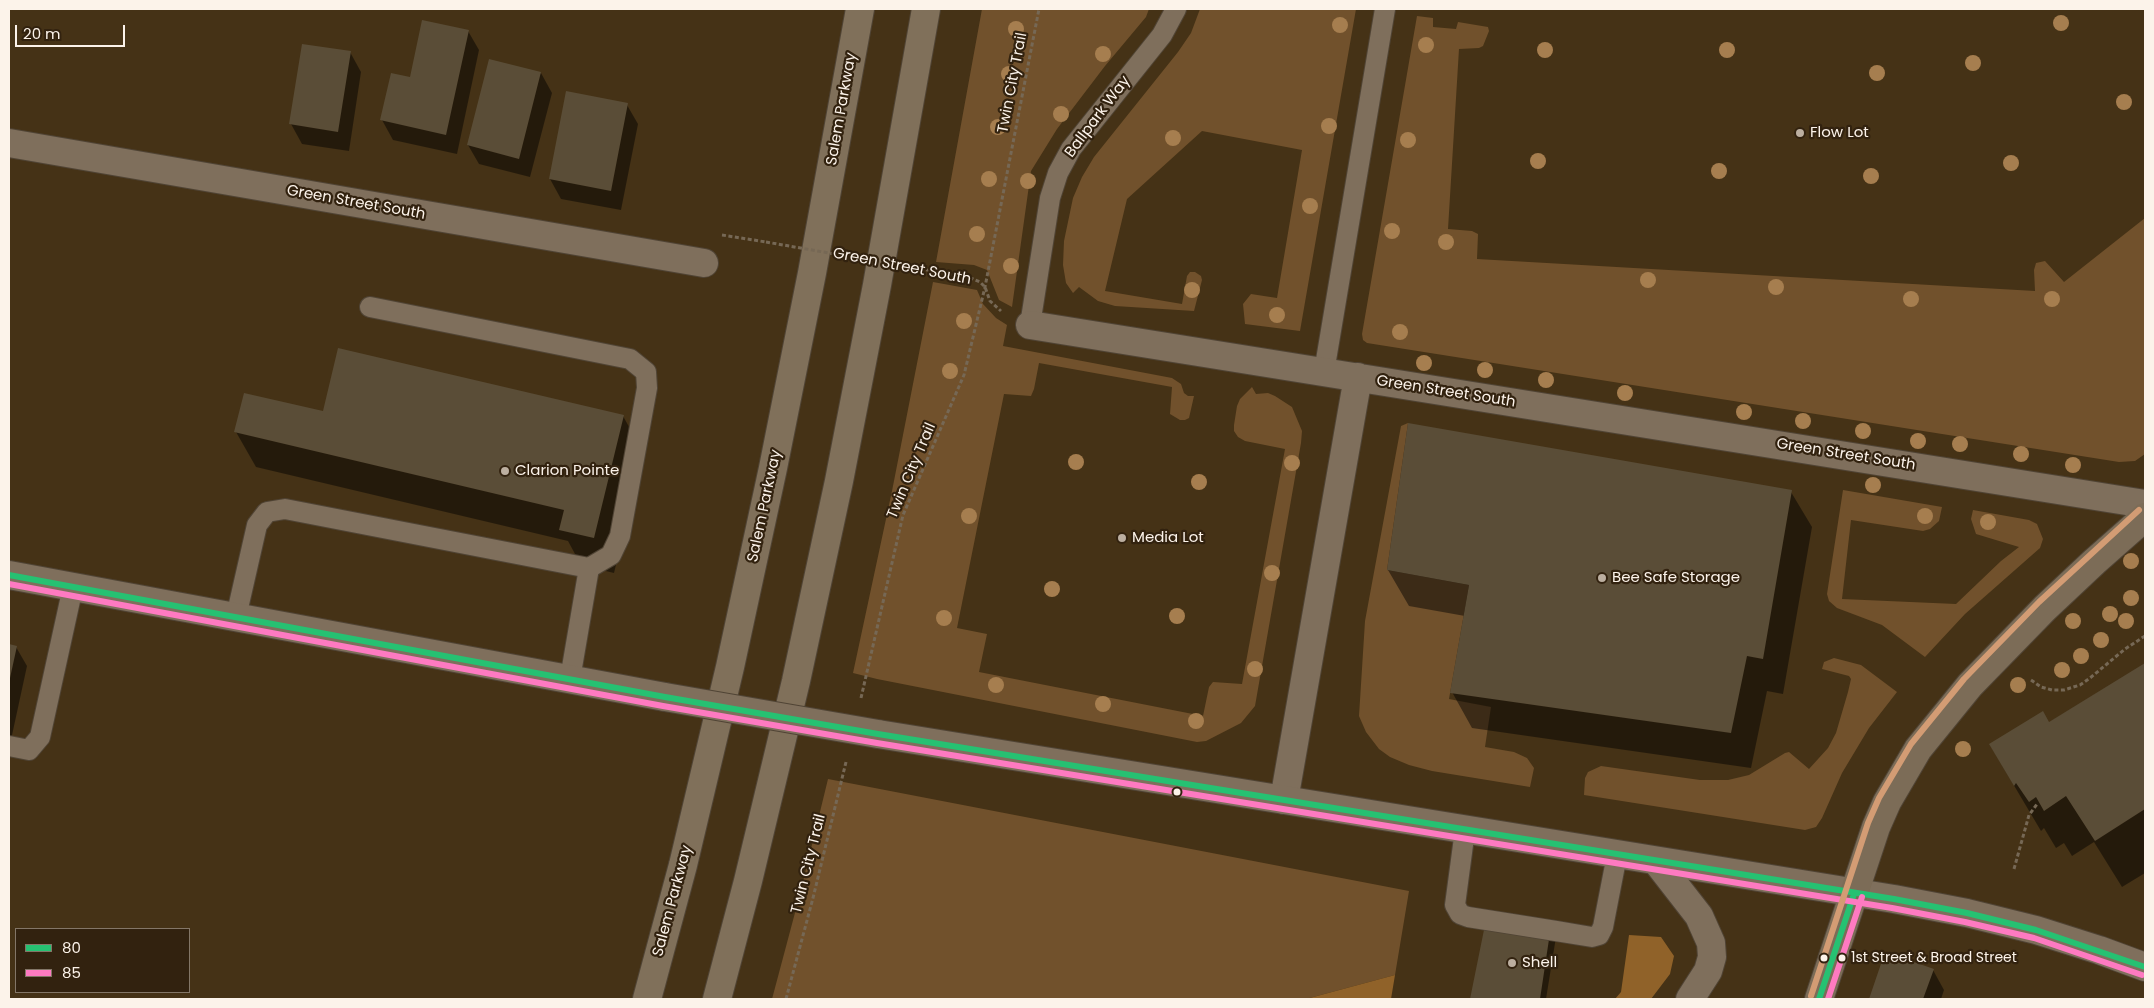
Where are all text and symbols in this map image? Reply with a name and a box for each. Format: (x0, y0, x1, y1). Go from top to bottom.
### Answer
scale bar (18, 15, 128, 47)
text: 20 m (23, 23, 61, 44)
street label: Twin City Trail (994, 31, 1032, 135)
street label: Salem Parkway (823, 51, 861, 167)
street label: Ballpark Way (1061, 73, 1135, 161)
place label: Flow Lot (1810, 124, 1869, 142)
marker: Flow Lot (1794, 127, 1806, 139)
street label: Green Street South (285, 182, 427, 224)
street label: Green Street South (831, 245, 973, 289)
street label: Green Street South (1375, 372, 1517, 412)
street label: Twin City Trail (884, 420, 940, 522)
street label: Green Street South (1775, 435, 1917, 475)
street label: Salem Parkway (744, 448, 786, 564)
place label: Clarion Pointe (515, 462, 619, 480)
marker: Clarion Pointe (499, 465, 511, 477)
place label: Media Lot (1132, 529, 1204, 547)
marker: Media Lot (1116, 532, 1128, 544)
place label: Bee Safe Storage (1612, 569, 1740, 587)
marker: Bee Safe Storage (1596, 572, 1608, 584)
unlabelled marker (1172, 787, 1182, 797)
street label: Twin City Trail (788, 812, 830, 916)
street label: Salem Parkway (649, 843, 697, 959)
legend (15, 928, 190, 993)
text: 80 (62, 937, 81, 958)
place label: 1st Street & Broad Street (1851, 950, 2017, 966)
unlabelled marker (1819, 953, 1829, 963)
marker: 1st Street & Broad Street (1837, 953, 1847, 963)
place label: Shell (1522, 954, 1557, 972)
marker: Shell (1506, 957, 1518, 969)
text: 85 (62, 962, 81, 983)

